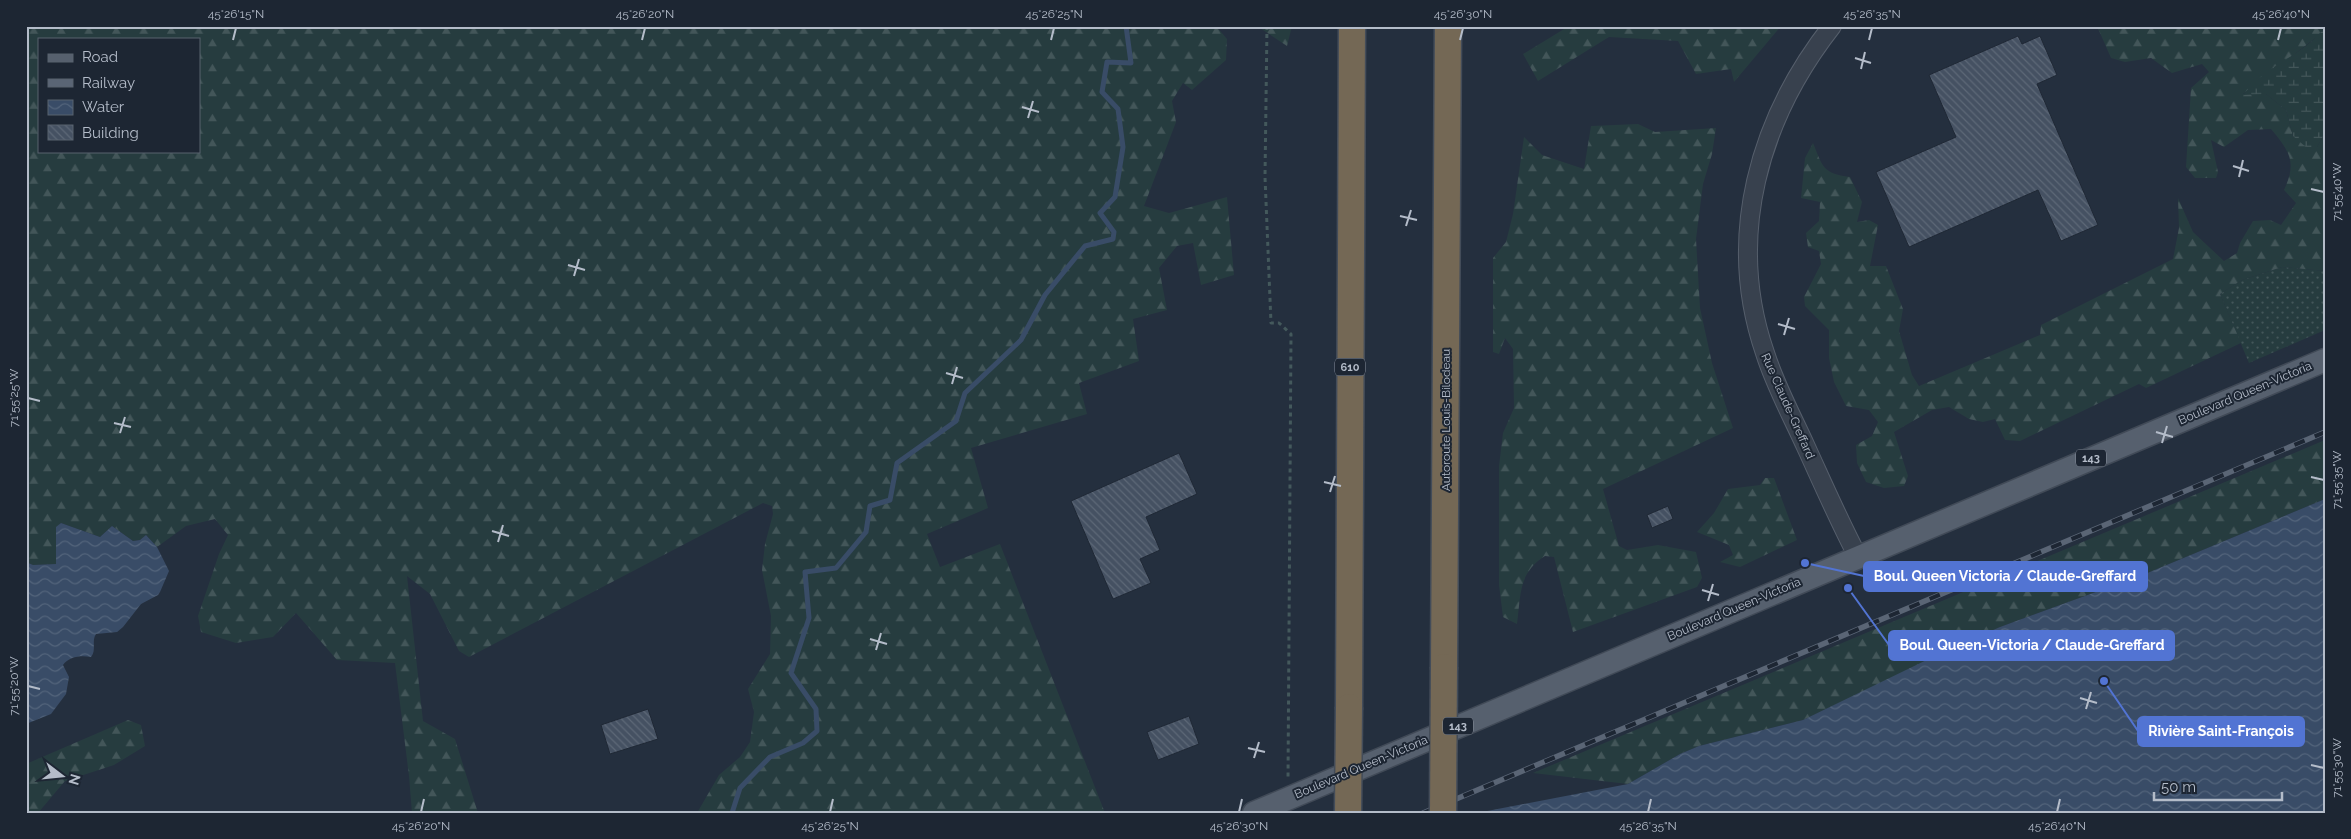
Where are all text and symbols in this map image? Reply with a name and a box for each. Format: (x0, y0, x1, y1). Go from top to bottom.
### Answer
text: 45°26'15"N (208, 7, 264, 21)
text: 45°26'20"N (616, 7, 674, 21)
text: 45°26'25"N (1025, 7, 1083, 21)
text: 45°26'30"N (1434, 7, 1492, 21)
text: 45°26'35"N (1843, 7, 1901, 21)
text: 45°26'40"N (2252, 7, 2310, 21)
legend (38, 38, 200, 152)
text: Road (82, 48, 118, 66)
text: Railway (82, 74, 135, 92)
text: Water (82, 98, 125, 116)
text: Building (82, 124, 139, 142)
text: 71°55'40"W (2330, 162, 2344, 221)
street label: Autoroute Louis-Bilodeau (1439, 349, 1453, 491)
street label: Rue Claude-Greffard (1758, 351, 1818, 461)
road number: 610 (1335, 358, 1365, 376)
street label: Boulevard Queen-Victoria (2176, 359, 2314, 427)
text: 71°55'25"W (7, 368, 21, 427)
road number: 143 (2076, 449, 2106, 466)
text: 71°55'35"W (2330, 450, 2344, 509)
callout: Boul. Queen Victoria / Claude-Greffard (1864, 562, 2147, 591)
text: Boul. Queen Victoria / Claude-Greffard (1874, 568, 2136, 584)
street label: Boulevard Queen-Victoria (1665, 575, 1803, 643)
callout: Boul. Queen-Victoria / Claude-Greffard (1889, 631, 2174, 660)
text: Boul. Queen-Victoria / Claude-Greffard (1900, 637, 2164, 653)
text: 71°55'20"W (7, 656, 21, 716)
callout: Rivière Saint-François (2138, 717, 2304, 746)
road number: 143 (1443, 718, 1473, 734)
text: Rivière Saint-François (2148, 723, 2294, 739)
street label: Boulevard Queen-Victoria (1292, 733, 1430, 801)
text: 71°55'30"W (2330, 738, 2344, 798)
north arrow (38, 752, 88, 802)
scale bar (2154, 769, 2281, 801)
text: N (65, 772, 84, 787)
text: 50 m (2161, 778, 2196, 796)
text: 45°26'20"N (392, 819, 450, 833)
text: 45°26'25"N (801, 819, 859, 833)
text: 45°26'30"N (1210, 819, 1268, 833)
text: 45°26'35"N (1619, 819, 1677, 833)
text: 45°26'40"N (2028, 819, 2086, 833)

